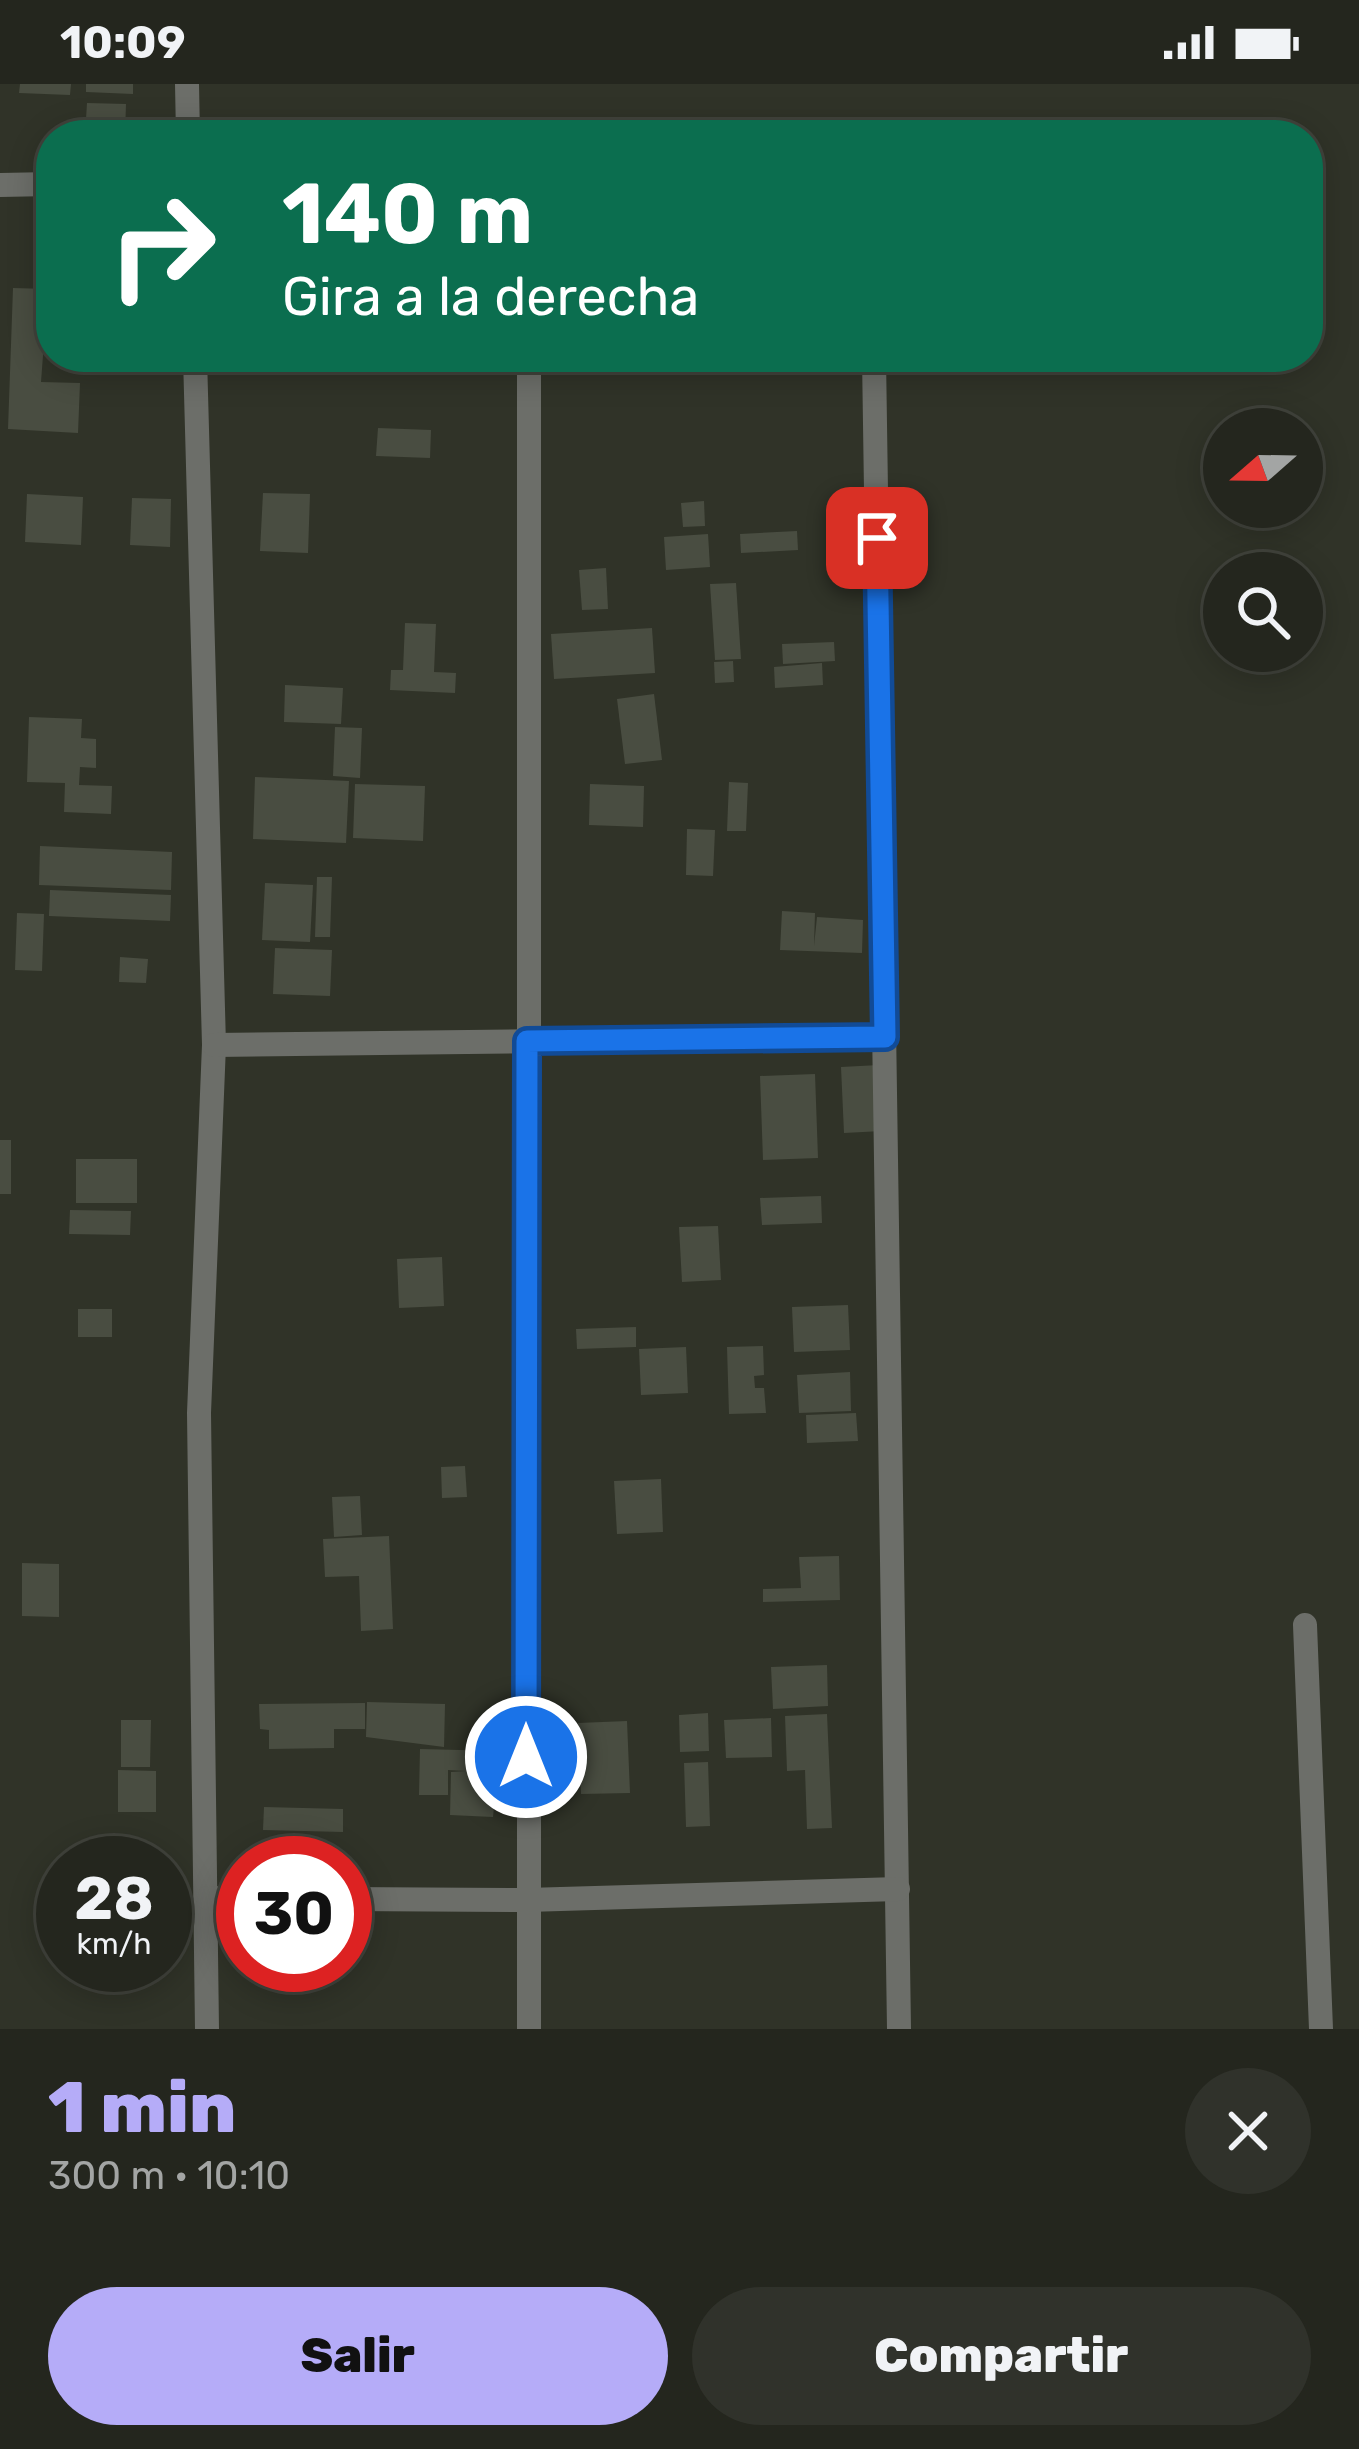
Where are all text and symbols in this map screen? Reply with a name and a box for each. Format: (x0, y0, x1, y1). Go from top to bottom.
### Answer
text: 10:09 (60, 16, 186, 69)
text: 140 m (282, 164, 533, 264)
icon: right (84, 168, 240, 324)
text: Gira a la derecha (282, 265, 699, 329)
north arrow (1203, 408, 1323, 528)
map controls (1203, 408, 1323, 672)
pin (826, 487, 928, 589)
icon: arrive (844, 505, 910, 571)
button: search (1203, 552, 1323, 672)
position arrow (463, 1694, 589, 1820)
speed limit sign: 30 (216, 1836, 372, 1992)
text: 28 (74, 1863, 154, 1934)
text: km/h (77, 1926, 151, 1962)
text: 1 min (48, 2065, 236, 2150)
button: close (1185, 2068, 1311, 2194)
text: 300 m · 10:10 (48, 2153, 290, 2199)
button: Salir (48, 2287, 668, 2425)
button: Compartir (692, 2287, 1311, 2425)

